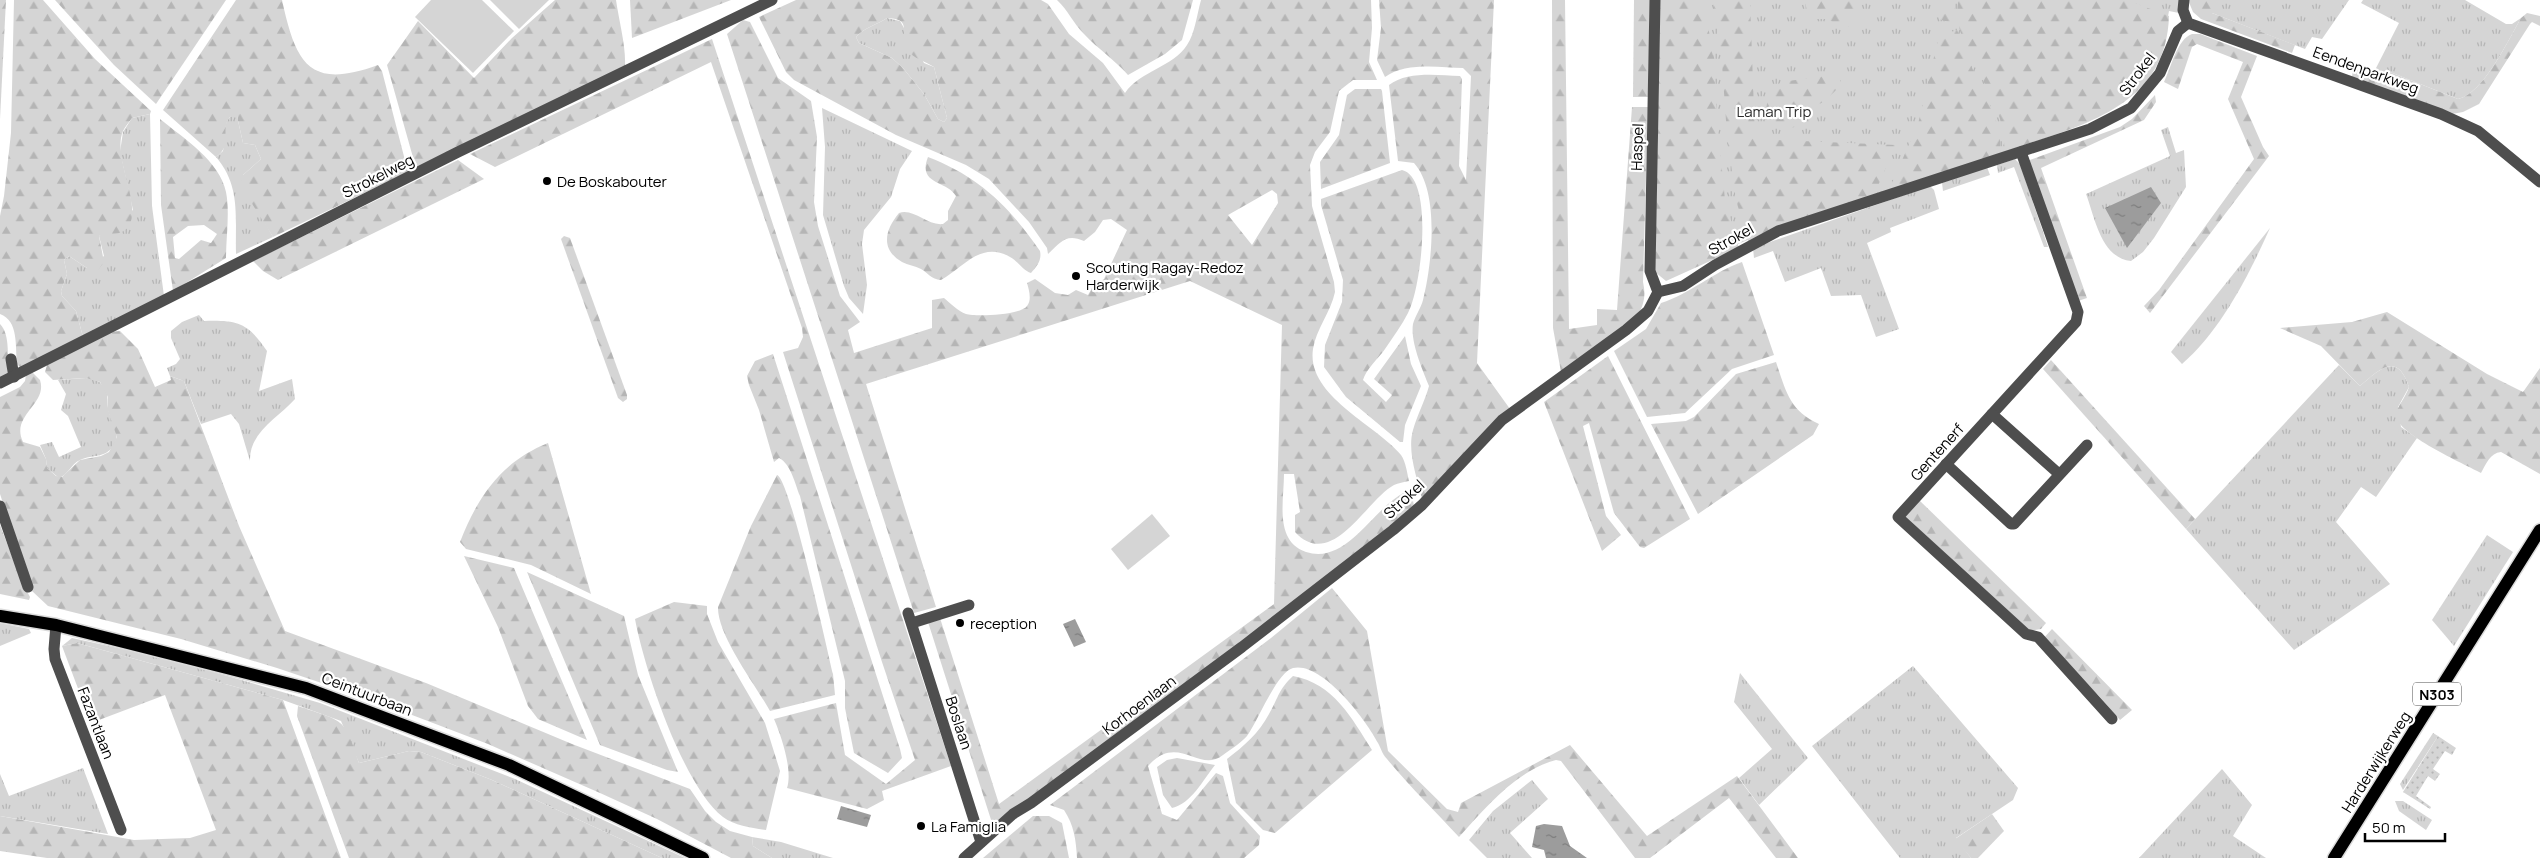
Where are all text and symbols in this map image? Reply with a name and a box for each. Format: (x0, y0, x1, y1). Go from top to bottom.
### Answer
street label: Eendenparkweg (2310, 41, 2422, 99)
street label: Strokel (2114, 48, 2160, 100)
park label: Laman Trip (1737, 101, 1812, 122)
street label: Haspel (1626, 123, 1648, 171)
street label: Strokelweg (339, 149, 417, 203)
place label: De Boskabouter (557, 171, 668, 192)
marker: De Boskabouter (541, 175, 553, 187)
street label: Strokel (1705, 218, 1757, 260)
place label: Scouting Ragay-Redoz Harderwijk (1086, 257, 1244, 295)
marker: Scouting Ragay-Redoz Harderwijk (1070, 270, 1082, 282)
street label: Gentenerf (1906, 418, 1969, 485)
street label: Strokel (1379, 475, 1429, 523)
place label: reception (970, 613, 1037, 634)
marker: reception (954, 617, 966, 629)
street label: Ceintuurbaan (319, 667, 415, 721)
street label: Korhoenlaan (1098, 670, 1180, 740)
road number: N303 (2413, 682, 2461, 706)
street label: Fazantlaan (73, 684, 119, 762)
street label: Boslaan (941, 694, 978, 752)
street label: Harderwijkerweg (2336, 707, 2416, 817)
scale bar (2365, 810, 2445, 842)
place label: La Famiglia (931, 816, 1006, 837)
text: 50 m (2372, 817, 2406, 838)
marker: La Famiglia (915, 820, 927, 832)

